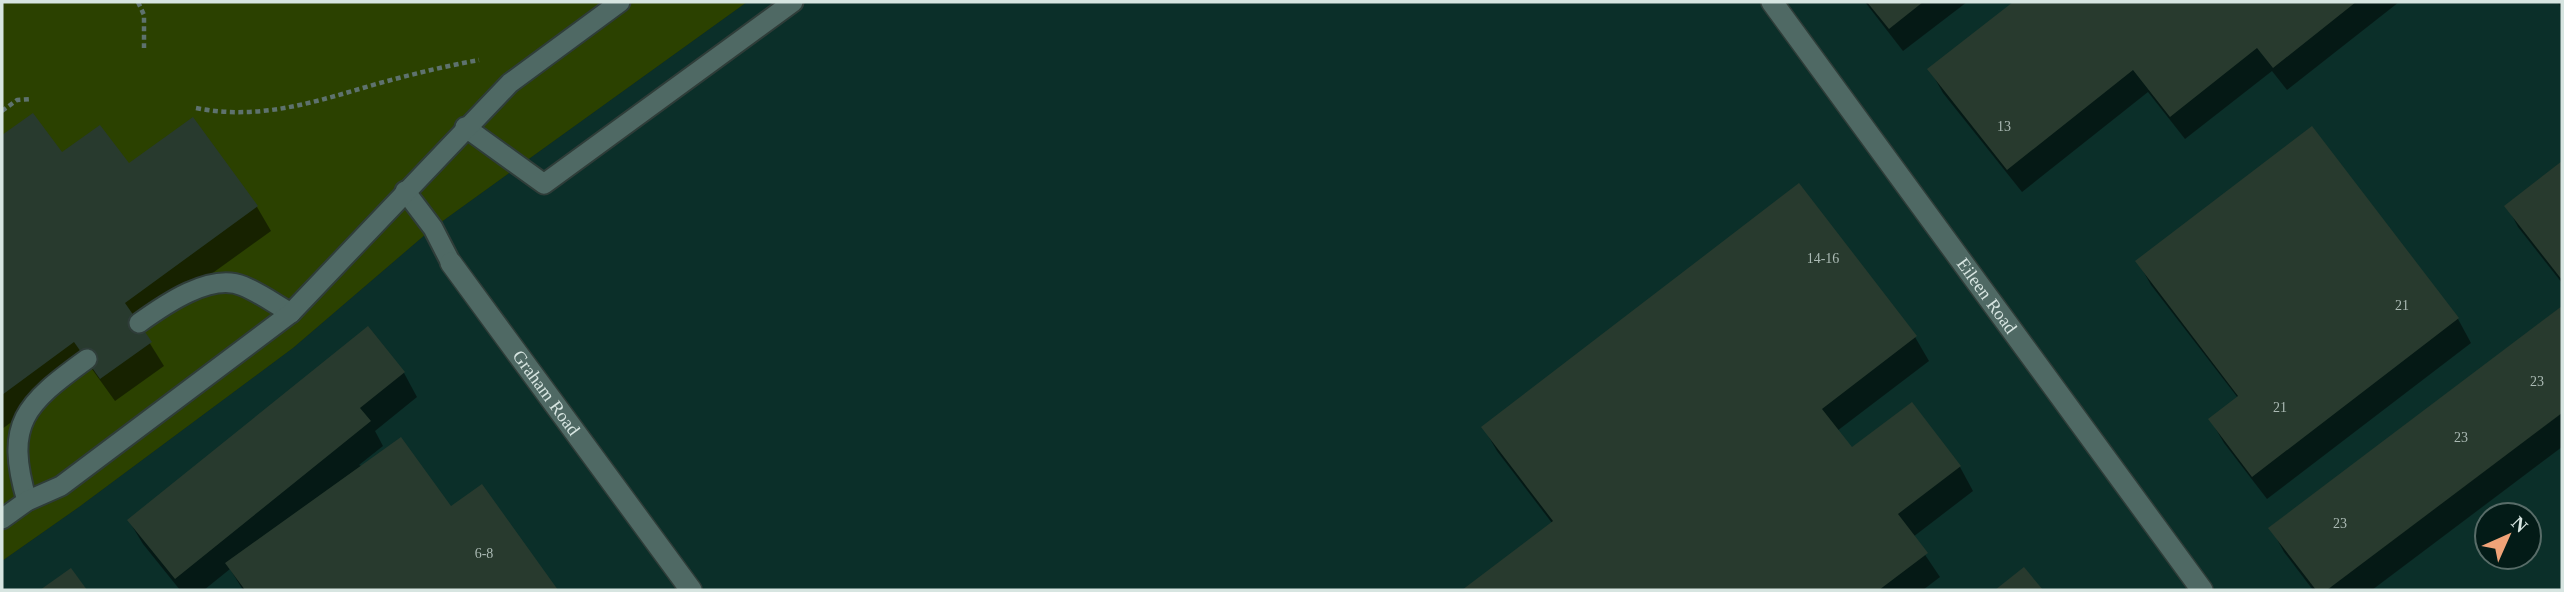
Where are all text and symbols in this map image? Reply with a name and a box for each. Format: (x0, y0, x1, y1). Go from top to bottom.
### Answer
house number: 13 (1997, 119, 2011, 134)
house number: 14-16 (1807, 251, 1839, 266)
street label: Eileen Road (1953, 254, 2021, 337)
house number: 21 (2395, 298, 2409, 313)
street label: Graham Road (508, 346, 584, 439)
house number: 23 (2530, 374, 2544, 389)
house number: 21 (2273, 400, 2287, 415)
house number: 23 (2454, 430, 2468, 445)
north arrow (2473, 501, 2543, 571)
text: N (2507, 512, 2532, 537)
house number: 23 (2333, 516, 2347, 531)
house number: 6-8 (475, 546, 493, 561)

